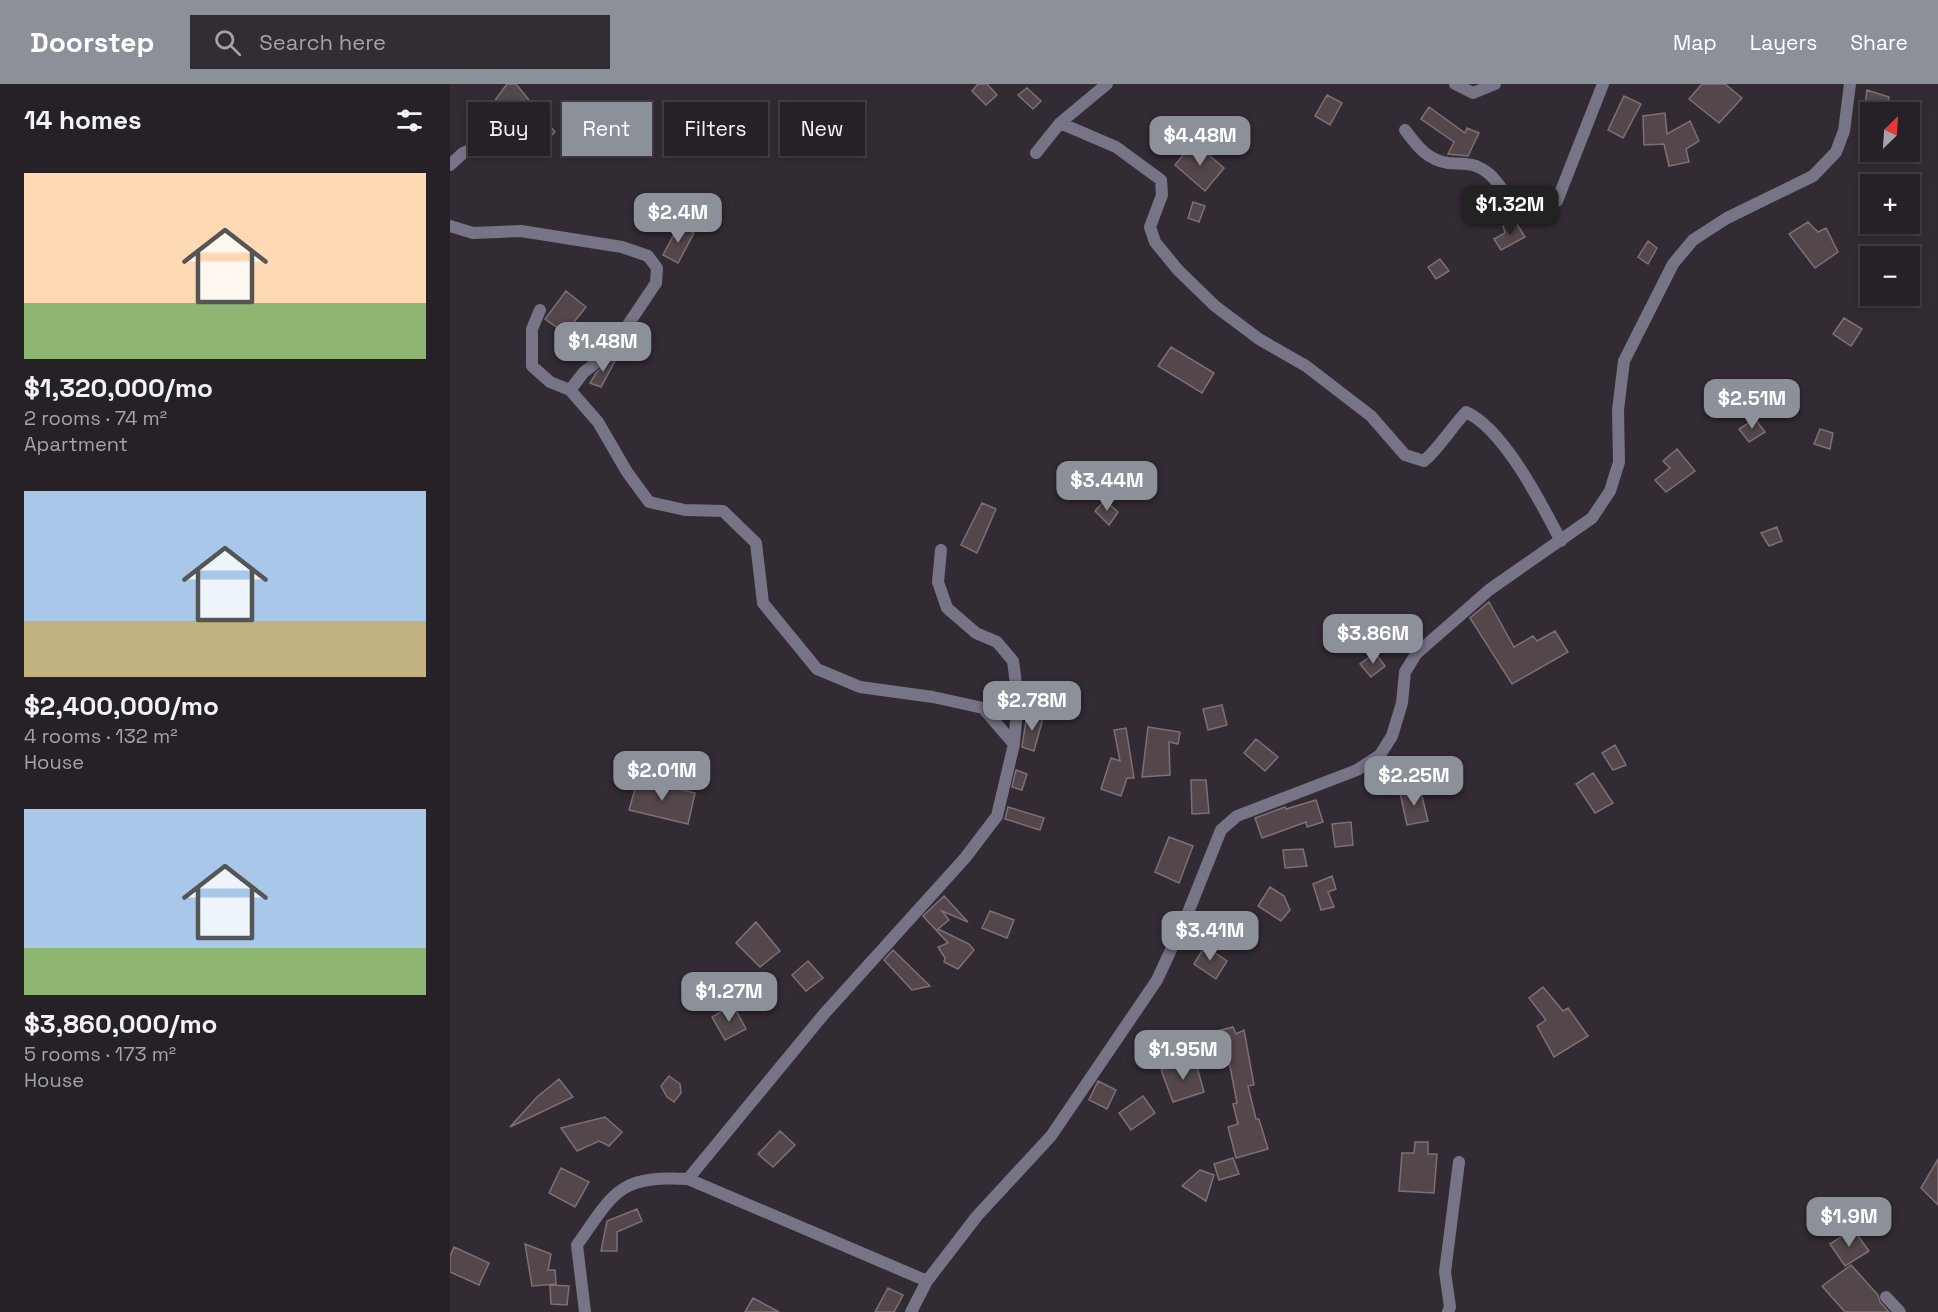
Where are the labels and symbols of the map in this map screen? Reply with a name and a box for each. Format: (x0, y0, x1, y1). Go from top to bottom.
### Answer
north arrow (1860, 102, 1920, 162)
pin: $4.48M (1151, 116, 1249, 167)
pin: $1.32M (1461, 185, 1559, 236)
pin: $2.4M (636, 193, 720, 244)
pin: $1.48M (554, 322, 652, 373)
pin: $2.51M (1703, 379, 1801, 430)
pin: $3.44M (1058, 461, 1156, 512)
pin: $3.86M (1324, 614, 1422, 665)
pin: $2.78M (983, 681, 1081, 732)
pin: $2.01M (613, 751, 711, 802)
pin: $2.25M (1365, 756, 1463, 807)
pin: $3.41M (1161, 911, 1259, 962)
pin: $1.27M (680, 972, 778, 1023)
pin: $1.95M (1134, 1030, 1232, 1081)
pin: $1.9M (1807, 1197, 1891, 1248)

